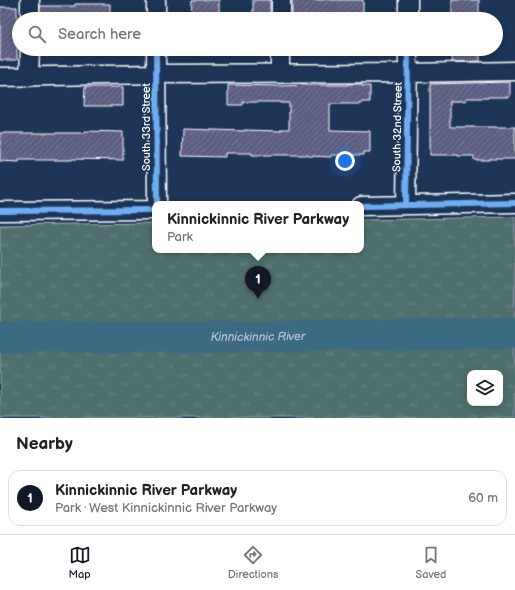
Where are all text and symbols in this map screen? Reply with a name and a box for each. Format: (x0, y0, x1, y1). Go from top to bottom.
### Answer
search box (12, 12, 503, 56)
icon: search (26, 23, 48, 45)
text: Search here (58, 25, 141, 44)
street label: South 32nd Street (390, 81, 405, 172)
street label: South 33rd Street (140, 82, 153, 171)
your location (335, 151, 355, 171)
popup (152, 201, 364, 253)
text: Kinnickinnic River Parkway (167, 210, 349, 229)
text: Park (167, 229, 193, 245)
pin: 1 (245, 266, 271, 299)
water label: Kinnickinnic River (211, 329, 307, 345)
map controls (467, 370, 503, 406)
button: layers (467, 370, 503, 406)
text: Nearby (16, 434, 73, 454)
text: Kinnickinnic River Parkway (55, 481, 237, 500)
text: 1 (27, 490, 33, 506)
text: 60 m (468, 490, 498, 506)
text: Park · West Kinnickinnic River Parkway (55, 500, 277, 516)
tab: Map (69, 544, 91, 581)
tab: Directions (228, 544, 278, 581)
tab: Saved (416, 544, 446, 581)

